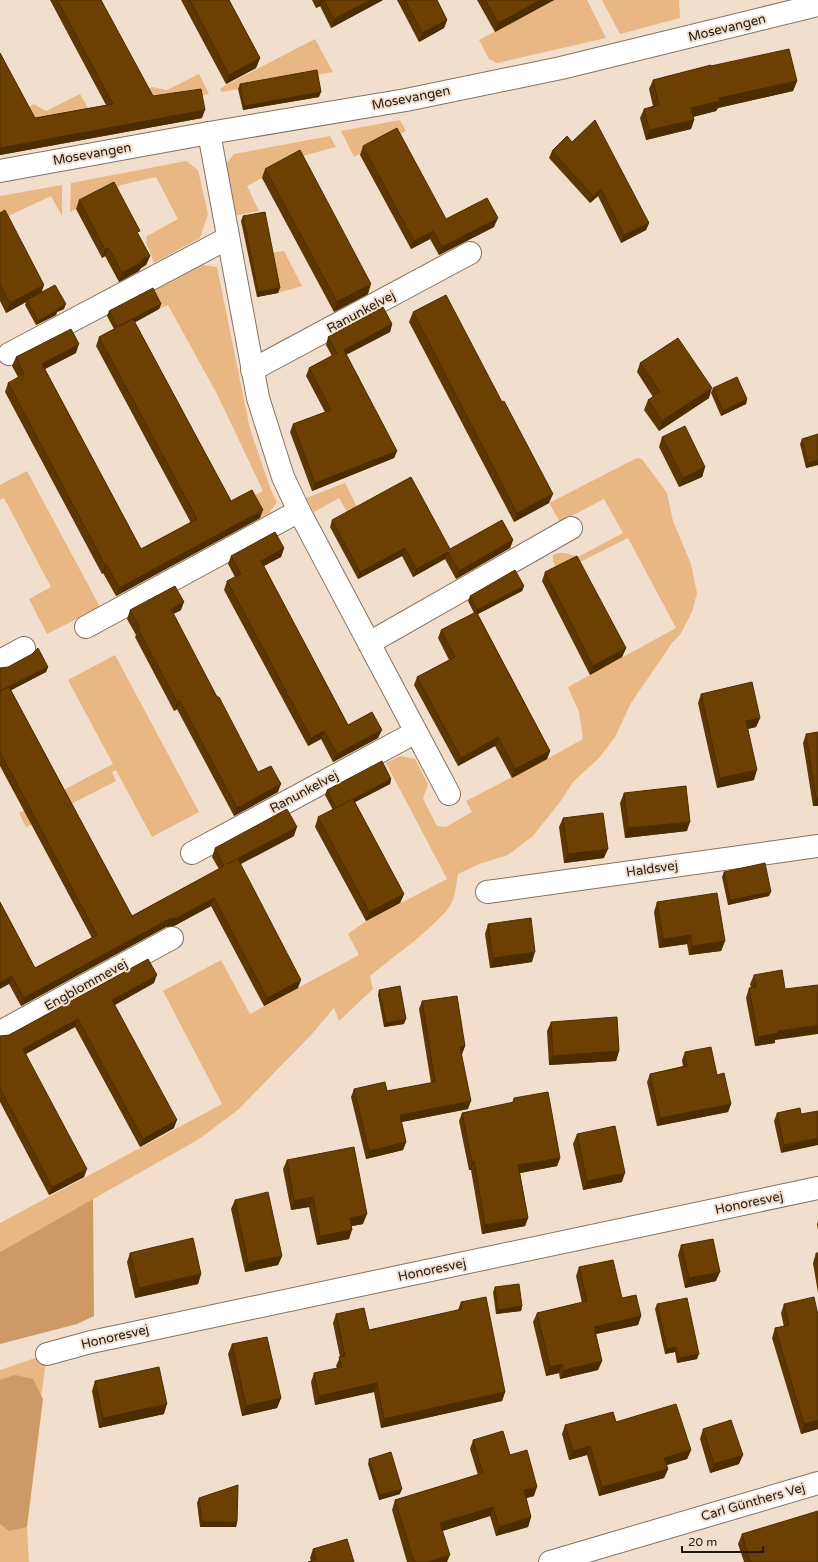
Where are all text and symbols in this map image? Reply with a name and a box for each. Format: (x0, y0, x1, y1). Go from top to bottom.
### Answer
street label: Mosevangen (687, 11, 767, 45)
street label: Mosevangen (371, 83, 451, 113)
street label: Mosevangen (52, 139, 132, 169)
street label: Ranunkelvej (324, 287, 398, 337)
street label: Ranunkelvej (267, 767, 341, 817)
street label: Haldsvej (625, 857, 679, 881)
street label: Engblommevej (42, 956, 130, 1014)
street label: Honoresvej (714, 1188, 784, 1218)
street label: Honoresvej (397, 1255, 467, 1285)
street label: Honoresvej (80, 1321, 150, 1353)
street label: Carl Günthers Vej (699, 1480, 807, 1524)
scale bar (682, 1528, 763, 1554)
text: 20 m (688, 1535, 717, 1549)

